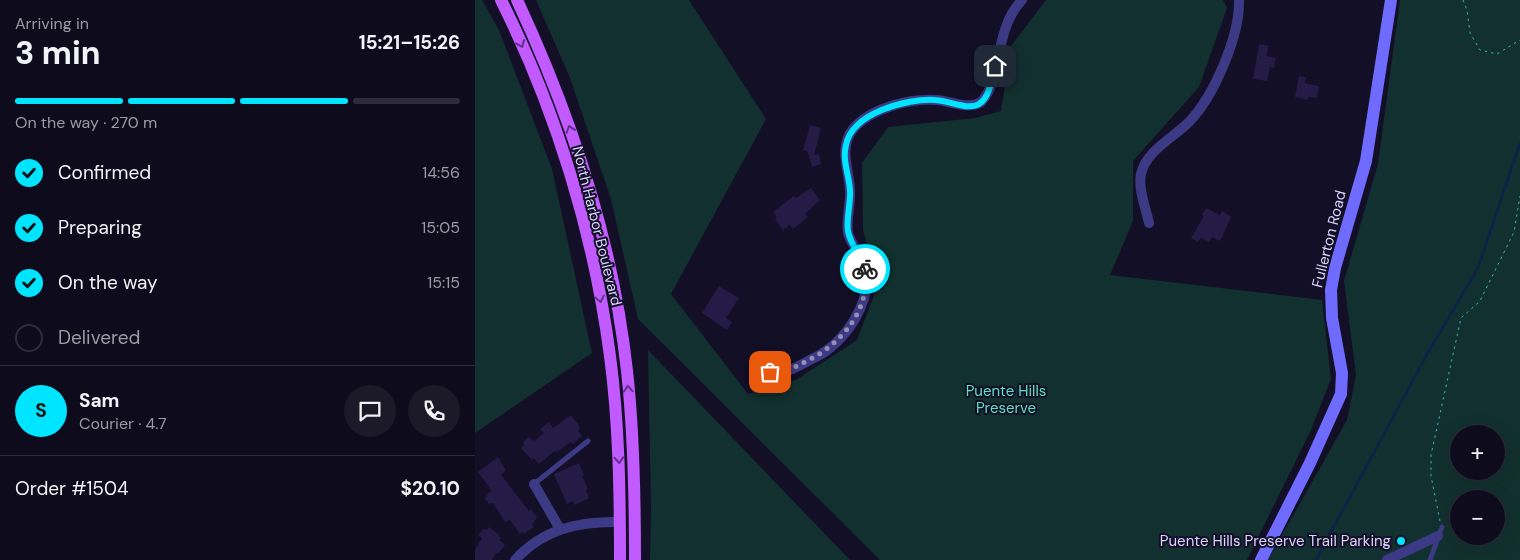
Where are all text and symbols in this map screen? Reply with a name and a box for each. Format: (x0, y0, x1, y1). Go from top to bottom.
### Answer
text: Arriving in (15, 13, 89, 34)
text: 15:21–15:26 (359, 30, 460, 55)
text: 3 min (15, 32, 100, 74)
one-way arrow (514, 39, 525, 48)
pin (974, 45, 1016, 87)
icon: home (981, 52, 1009, 80)
text: On the way · 270 m (15, 112, 157, 133)
one-way arrow (566, 125, 576, 133)
street label: North Harbor Boulevard (568, 144, 626, 308)
icon: check (15, 159, 43, 187)
text: Confirmed (58, 160, 151, 185)
text: 14:56 (422, 162, 460, 183)
street label: Fullerton Road (1307, 188, 1351, 290)
icon: check (15, 214, 43, 242)
text: Preparing (58, 215, 142, 240)
text: 15:05 (421, 217, 460, 238)
courier (840, 244, 890, 294)
icon: bike (851, 255, 879, 283)
icon: check (15, 269, 43, 297)
text: On the way (58, 270, 158, 295)
text: 15:15 (427, 272, 460, 293)
one-way arrow (595, 295, 605, 304)
text: Delivered (58, 325, 140, 350)
pin (749, 351, 791, 393)
icon: bag (756, 358, 784, 386)
park label: Puente Hills Preserve (966, 381, 1046, 418)
button: chat (344, 385, 396, 437)
button: phone (408, 385, 460, 437)
one-way arrow (623, 385, 634, 393)
text: Sam (79, 388, 120, 413)
text: S (35, 398, 47, 423)
text: Courier · 4.7 (79, 413, 167, 434)
map controls (1450, 425, 1505, 545)
button: + (1450, 425, 1505, 480)
one-way arrow (613, 457, 624, 465)
text: Order #1504 (15, 476, 129, 501)
text: $20.10 (401, 476, 460, 501)
button: − (1450, 490, 1505, 545)
place label: Puente Hills Preserve Trail Parking (1160, 531, 1391, 551)
marker: Puente Hills Preserve Trail Parking (1395, 535, 1407, 547)

